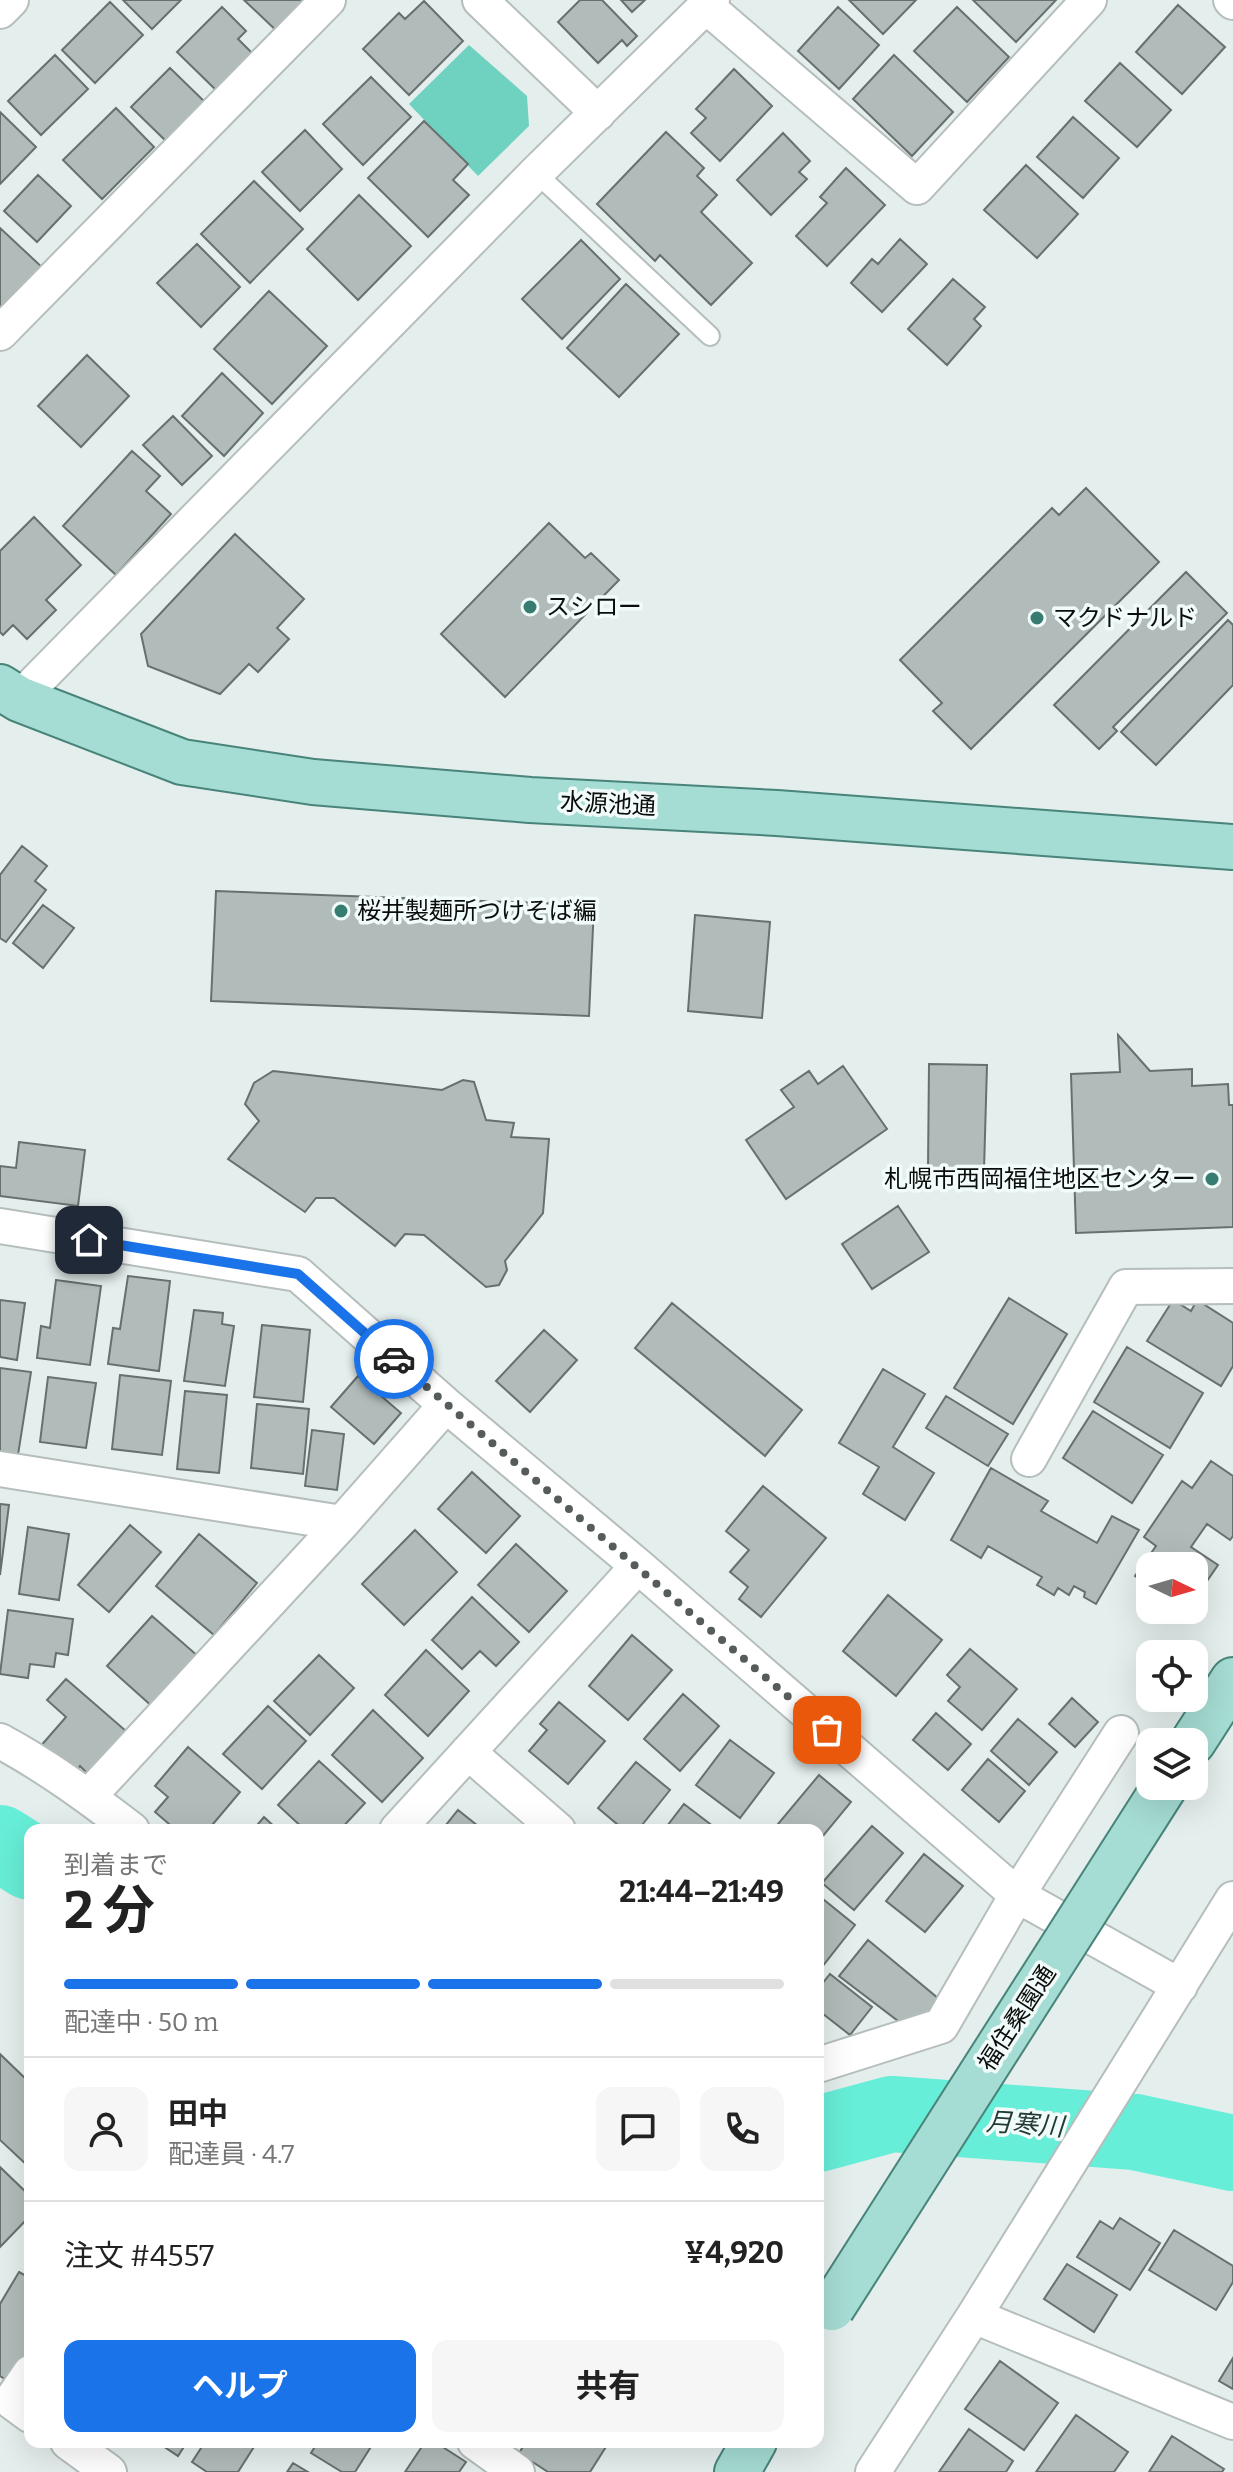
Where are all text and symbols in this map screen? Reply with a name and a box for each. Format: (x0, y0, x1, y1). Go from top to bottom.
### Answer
place label: スシロー (546, 593, 642, 621)
marker: スシロー (521, 598, 539, 616)
place label: マクドナルド (1053, 604, 1197, 632)
marker: マクドナルド (1028, 609, 1046, 627)
street label: 水源池通 (559, 788, 657, 820)
place label: 桜井製麺所つけそば編 (357, 897, 597, 925)
marker: 桜井製麺所つけそば編 (332, 902, 350, 920)
place label: 札幌市西岡福住地区センター (884, 1165, 1196, 1193)
marker: 札幌市西岡福住地区センター (1203, 1170, 1221, 1188)
pin (55, 1206, 123, 1274)
icon: home (67, 1218, 111, 1262)
courier (354, 1319, 434, 1399)
icon: car (372, 1337, 416, 1381)
north arrow (1136, 1552, 1208, 1624)
map controls (1136, 1552, 1208, 1800)
button: locate (1136, 1640, 1208, 1712)
pin (793, 1696, 861, 1764)
icon: bag (805, 1708, 849, 1752)
button: layers (1136, 1728, 1208, 1800)
text: 到着まで (64, 1850, 168, 1881)
text: 21:44–21:49 (619, 1874, 784, 1910)
text: 2 分 (64, 1879, 155, 1942)
street label: 福住桑園通 (973, 1960, 1061, 2076)
text: 配達中 · 50 m (64, 2007, 218, 2038)
button: person (64, 2087, 148, 2171)
button: chat (596, 2087, 680, 2171)
button: phone (700, 2087, 784, 2171)
text: 田中 (168, 2096, 228, 2132)
water label: 月寒川 (985, 2106, 1068, 2143)
text: 配達員 · 4.7 (168, 2139, 294, 2170)
text: ¥4,920 (684, 2235, 784, 2271)
text: 注文 #4557 (64, 2238, 214, 2274)
button: ヘルプ (64, 2340, 416, 2432)
button: 共有 (432, 2340, 784, 2432)

